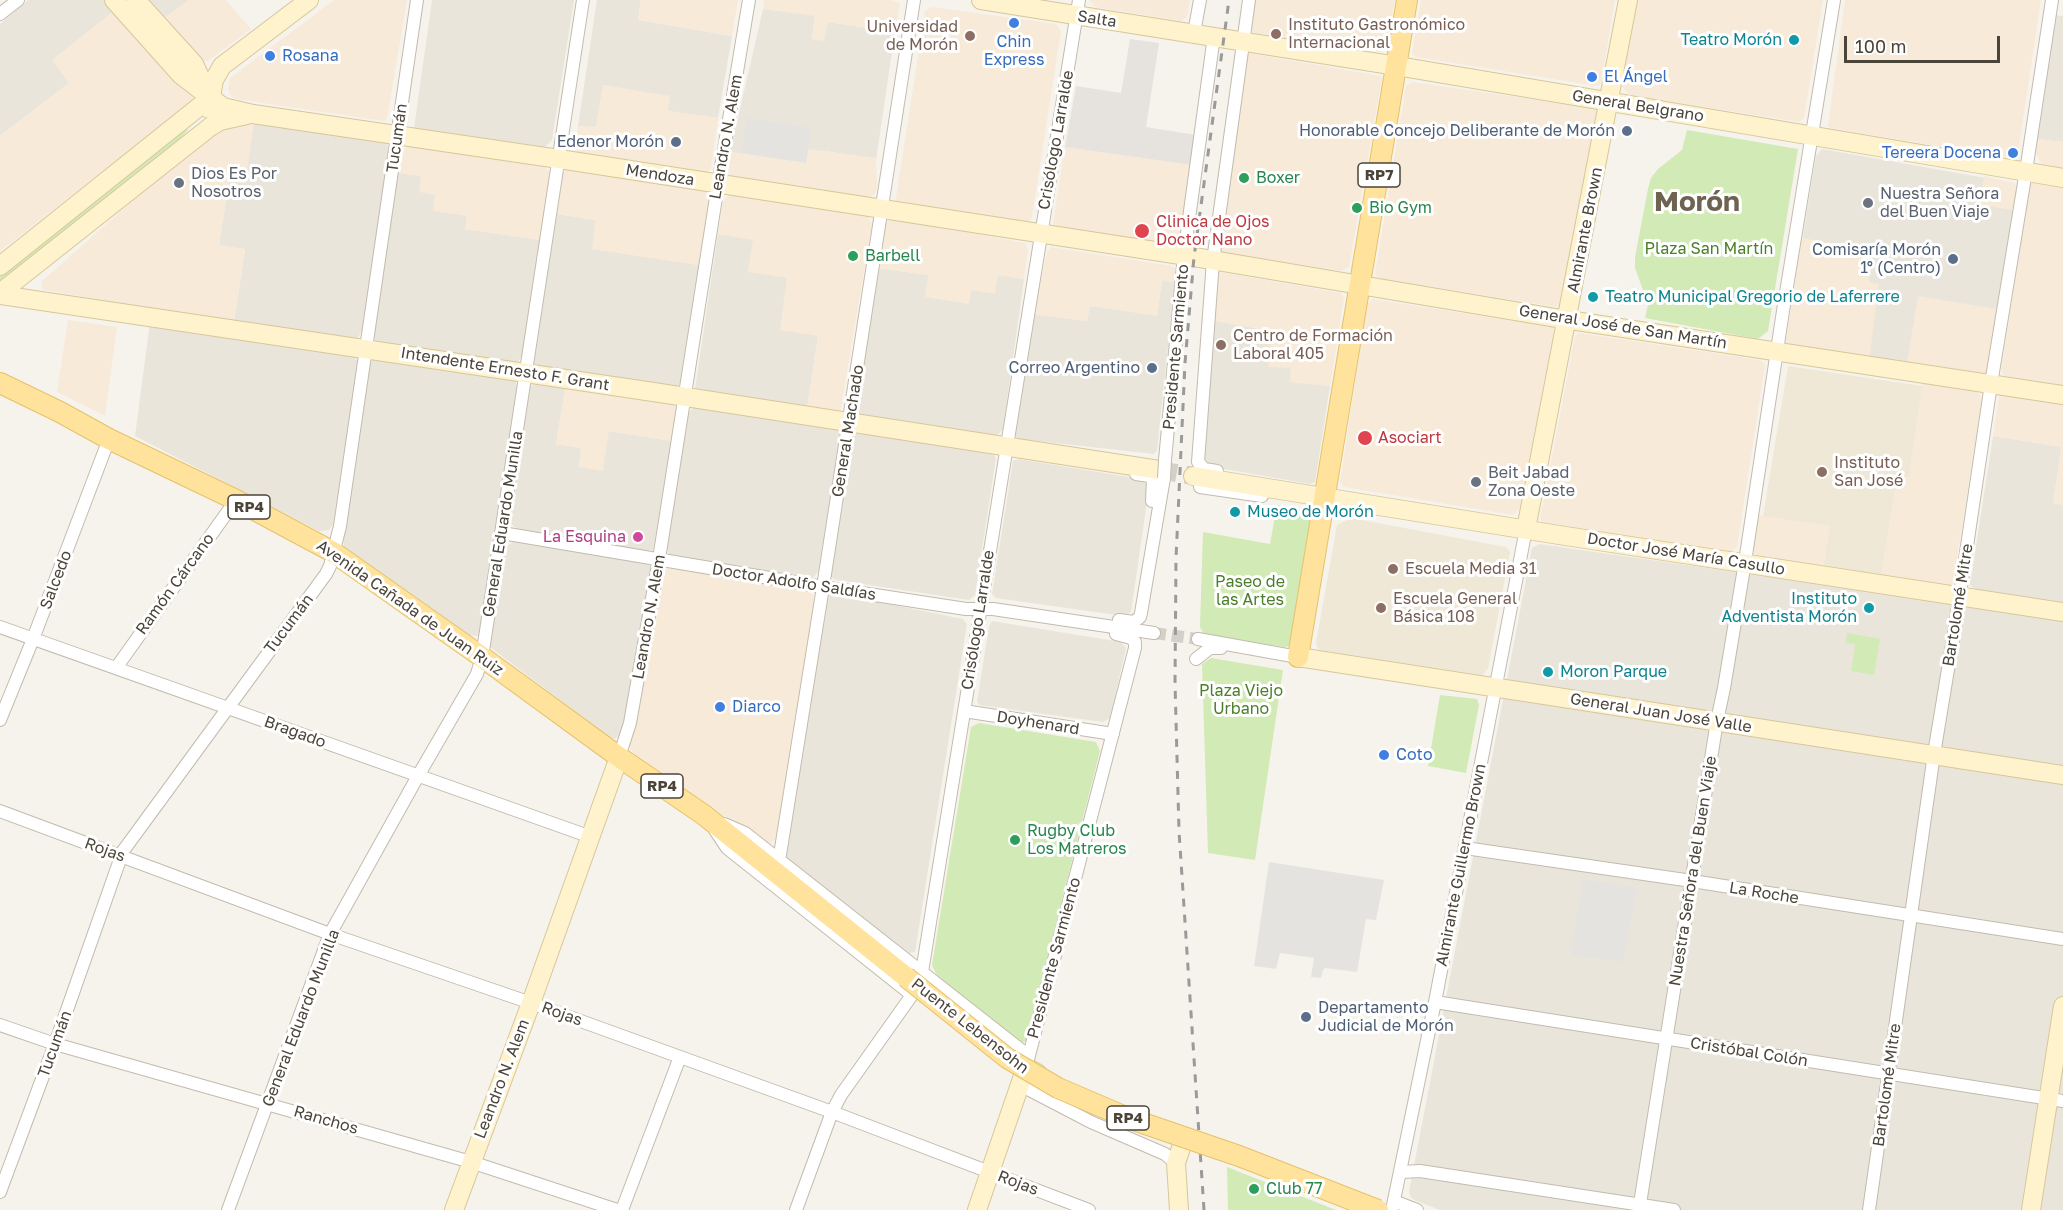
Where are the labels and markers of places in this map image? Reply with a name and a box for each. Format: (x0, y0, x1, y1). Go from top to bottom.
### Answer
place label: Instituto Gastronómico Internacional (1288, 15, 1465, 53)
marker: Chin Express (1007, 16, 1021, 30)
place label: Universidad de Morón (867, 17, 958, 55)
marker: Instituto Gastronómico Internacional (1269, 27, 1283, 41)
marker: Universidad de Morón (963, 29, 977, 43)
place label: Teatro Morón (1680, 30, 1782, 50)
place label: Chin Express (984, 32, 1044, 70)
marker: Teatro Morón (1787, 33, 1801, 47)
place label: Rosana (282, 46, 339, 66)
marker: Rosana (263, 49, 277, 63)
place label: El Ángel (1604, 67, 1668, 87)
marker: El Ángel (1585, 70, 1599, 84)
place label: Honorable Concejo Deliberante de Morón (1299, 121, 1615, 141)
marker: Honorable Concejo Deliberante de Morón (1620, 124, 1634, 138)
place label: Edenor Morón (557, 132, 664, 152)
marker: Edenor Morón (669, 135, 683, 149)
place label: Tereera Docena (1882, 143, 2001, 163)
marker: Tereera Docena (2006, 146, 2020, 160)
place label: Dios Es Por Nosotros (191, 164, 277, 202)
place label: Boxer (1256, 168, 1300, 188)
marker: Boxer (1237, 171, 1251, 185)
marker: Dios Es Por Nosotros (172, 176, 186, 190)
place label: Nuestra Señora del Buen Viaje (1880, 184, 1999, 222)
marker: Nuestra Señora del Buen Viaje (1861, 196, 1875, 210)
place label: Bio Gym (1369, 198, 1432, 218)
marker: Bio Gym (1350, 201, 1364, 215)
place label: Clinica de Ojos Doctor Nano (1156, 212, 1270, 250)
marker: Clinica de Ojos Doctor Nano (1133, 222, 1151, 240)
place label: Comisaría Morón 1° (Centro) (1812, 240, 1941, 278)
place label: Barbell (865, 246, 920, 266)
marker: Barbell (846, 249, 860, 263)
marker: Comisaría Morón 1° (Centro) (1946, 252, 1960, 266)
place label: Teatro Municipal Gregorio de Laferrere (1605, 287, 1900, 307)
marker: Teatro Municipal Gregorio de Laferrere (1586, 290, 1600, 304)
place label: Centro de Formación Laboral 405 (1233, 326, 1393, 364)
marker: Centro de Formación Laboral 405 (1214, 338, 1228, 352)
place label: Correo Argentino (1009, 358, 1140, 378)
marker: Correo Argentino (1145, 361, 1159, 375)
place label: Asociart (1378, 428, 1442, 448)
marker: Asociart (1356, 429, 1374, 447)
place label: Instituto San José (1834, 453, 1903, 491)
place label: Beit Jabad Zona Oeste (1488, 463, 1575, 501)
marker: Instituto San José (1815, 465, 1829, 479)
marker: Beit Jabad Zona Oeste (1469, 475, 1483, 489)
place label: Museo de Morón (1247, 502, 1374, 522)
marker: Museo de Morón (1228, 505, 1242, 519)
place label: La Esquina (543, 527, 626, 547)
marker: La Esquina (631, 530, 645, 544)
place label: Escuela Media 31 (1405, 559, 1536, 579)
marker: Escuela Media 31 (1386, 562, 1400, 576)
place label: Escuela General Básica 108 (1393, 589, 1517, 627)
place label: Instituto Adventista Morón (1722, 589, 1857, 627)
marker: Escuela General Básica 108 (1374, 601, 1388, 615)
marker: Instituto Adventista Morón (1862, 601, 1876, 615)
place label: Moron Parque (1560, 662, 1667, 682)
marker: Moron Parque (1541, 665, 1555, 679)
place label: Diarco (732, 697, 781, 717)
marker: Diarco (713, 700, 727, 714)
place label: Coto (1396, 745, 1432, 765)
marker: Coto (1377, 748, 1391, 762)
place label: Rugby Club Los Matreros (1027, 821, 1127, 859)
marker: Rugby Club Los Matreros (1008, 833, 1022, 847)
place label: Departamento Judicial de Morón (1318, 998, 1454, 1036)
marker: Departamento Judicial de Morón (1299, 1010, 1313, 1024)
place label: Club 77 (1266, 1179, 1322, 1199)
marker: Club 77 (1247, 1182, 1261, 1196)

